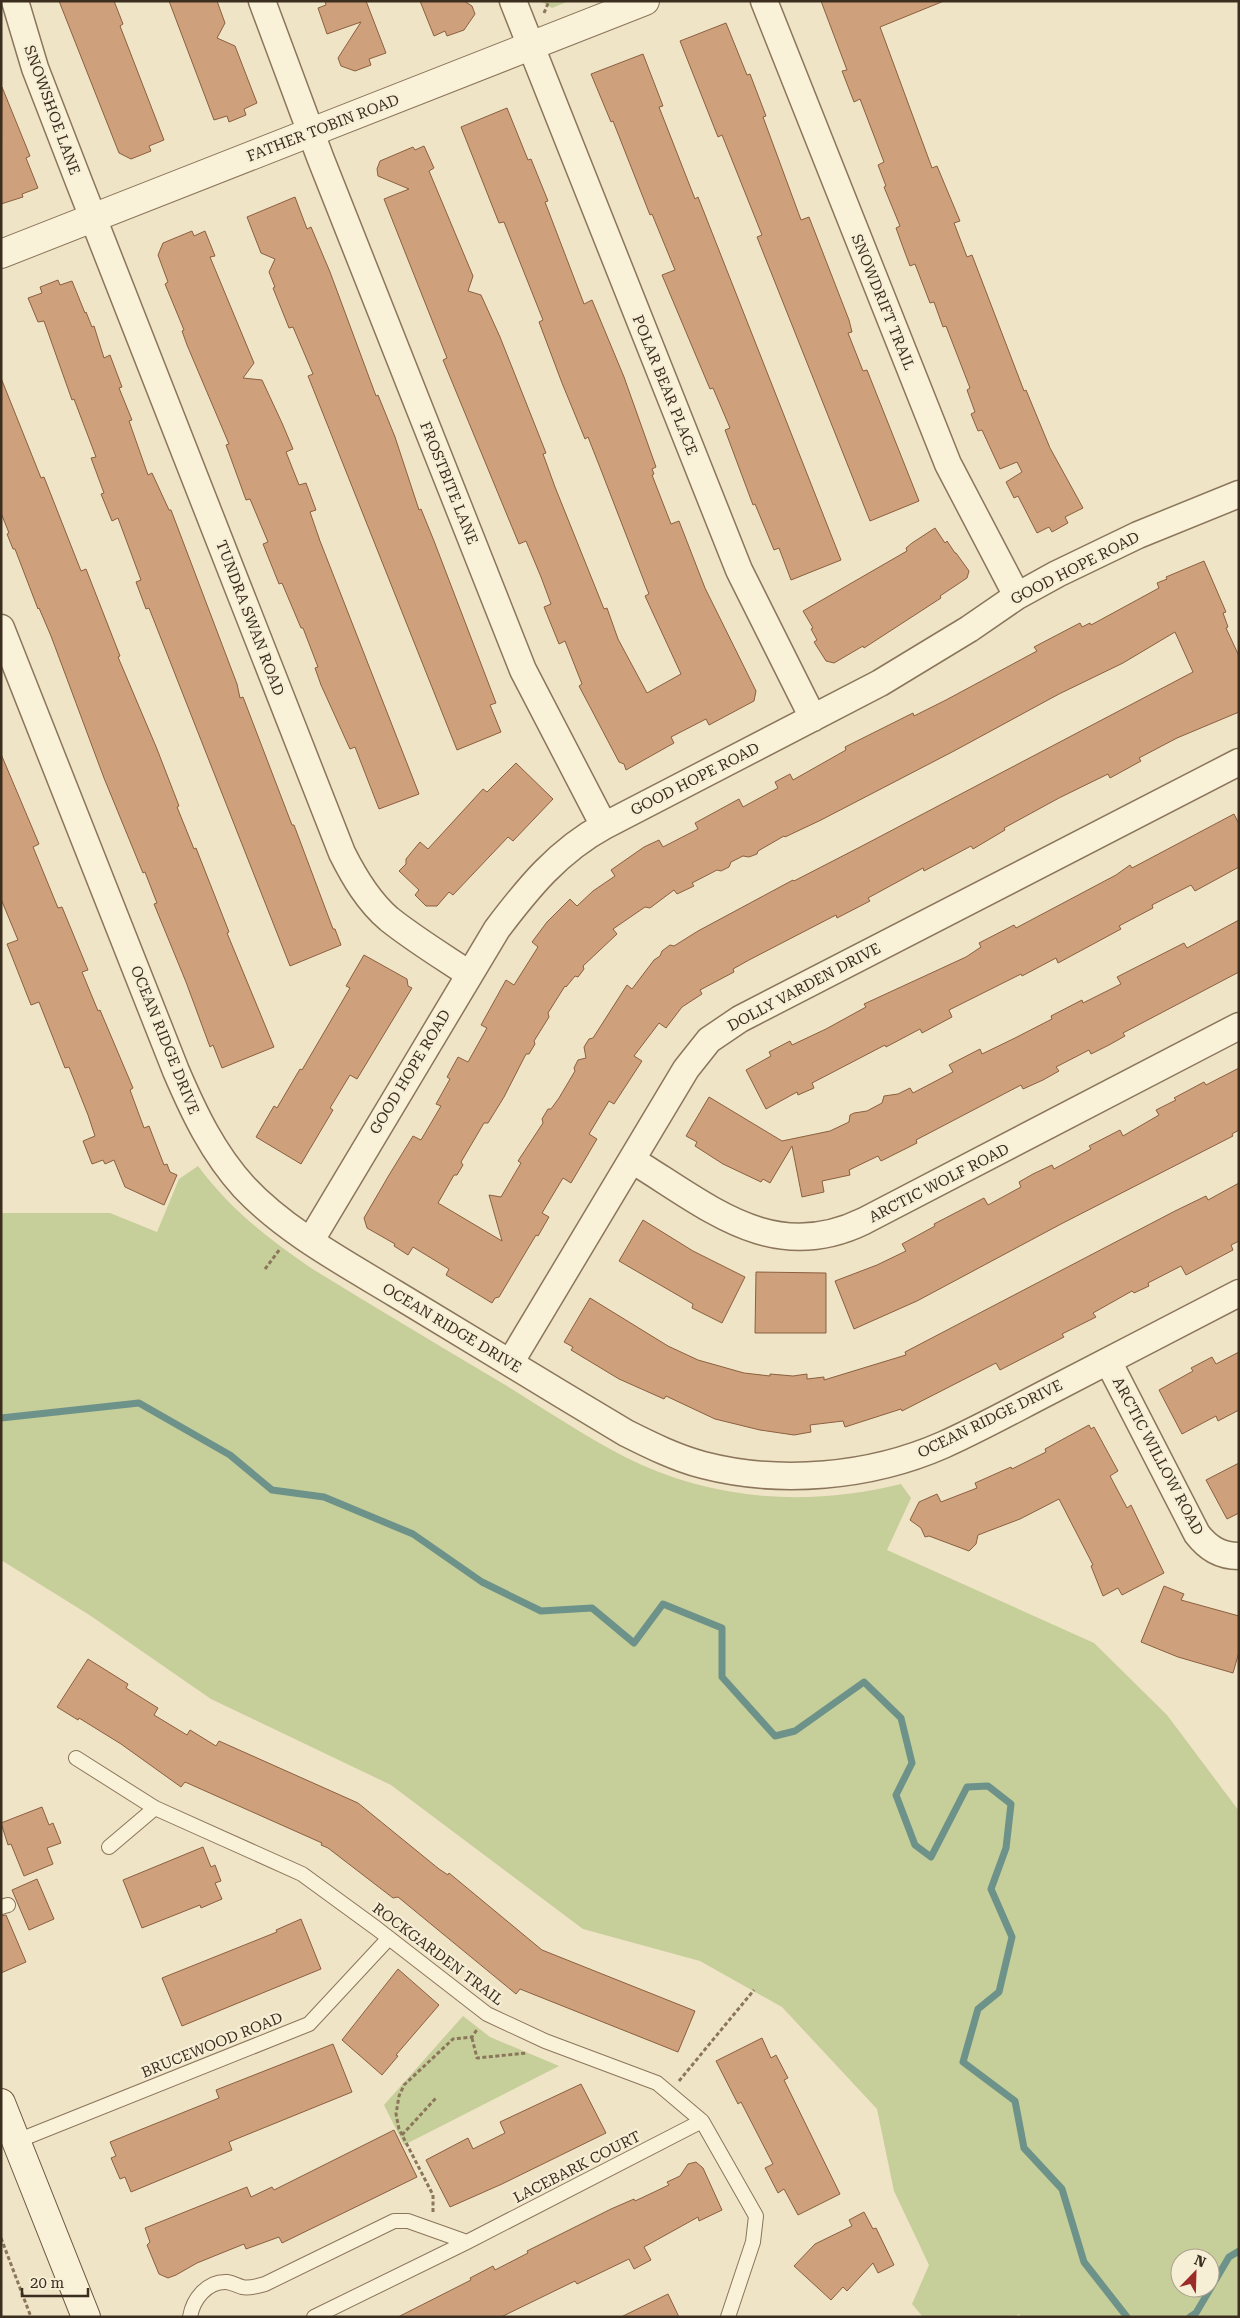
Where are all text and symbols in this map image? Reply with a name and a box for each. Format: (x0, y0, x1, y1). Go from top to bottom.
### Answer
street label: SNOWSHOE LANE (20, 43, 84, 177)
street label: FATHER TOBIN ROAD (244, 91, 402, 165)
street label: SNOWDRIFT TRAIL (848, 231, 918, 373)
street label: POLAR BEAR PLACE (629, 312, 701, 458)
street label: FROSTBITE LANE (416, 419, 482, 547)
street label: GOOD HOPE ROAD (1008, 528, 1142, 608)
street label: TUNDRA SWAN ROAD (212, 538, 288, 698)
street label: GOOD HOPE ROAD (628, 739, 762, 819)
street label: DOLLY VARDEN DRIVE (724, 939, 884, 1035)
street label: OCEAN RIDGE DRIVE (127, 963, 203, 1117)
street label: GOOD HOPE ROAD (366, 1006, 454, 1138)
street label: ARCTIC WOLF ROAD (866, 1140, 1012, 1226)
street label: OCEAN RIDGE DRIVE (379, 1279, 525, 1377)
street label: ARCTIC WILLOW ROAD (1109, 1374, 1207, 1538)
street label: OCEAN RIDGE DRIVE (915, 1376, 1065, 1462)
street label: ROCKGARDEN TRAIL (369, 1899, 507, 2009)
street label: BRUCEWOOD ROAD (139, 2008, 285, 2082)
street label: LACEBARK COURT (510, 2127, 644, 2207)
north arrow (1170, 2248, 1220, 2298)
text: N (1192, 2252, 1208, 2271)
scale bar (22, 2266, 89, 2298)
text: 20 m (30, 2274, 65, 2292)

